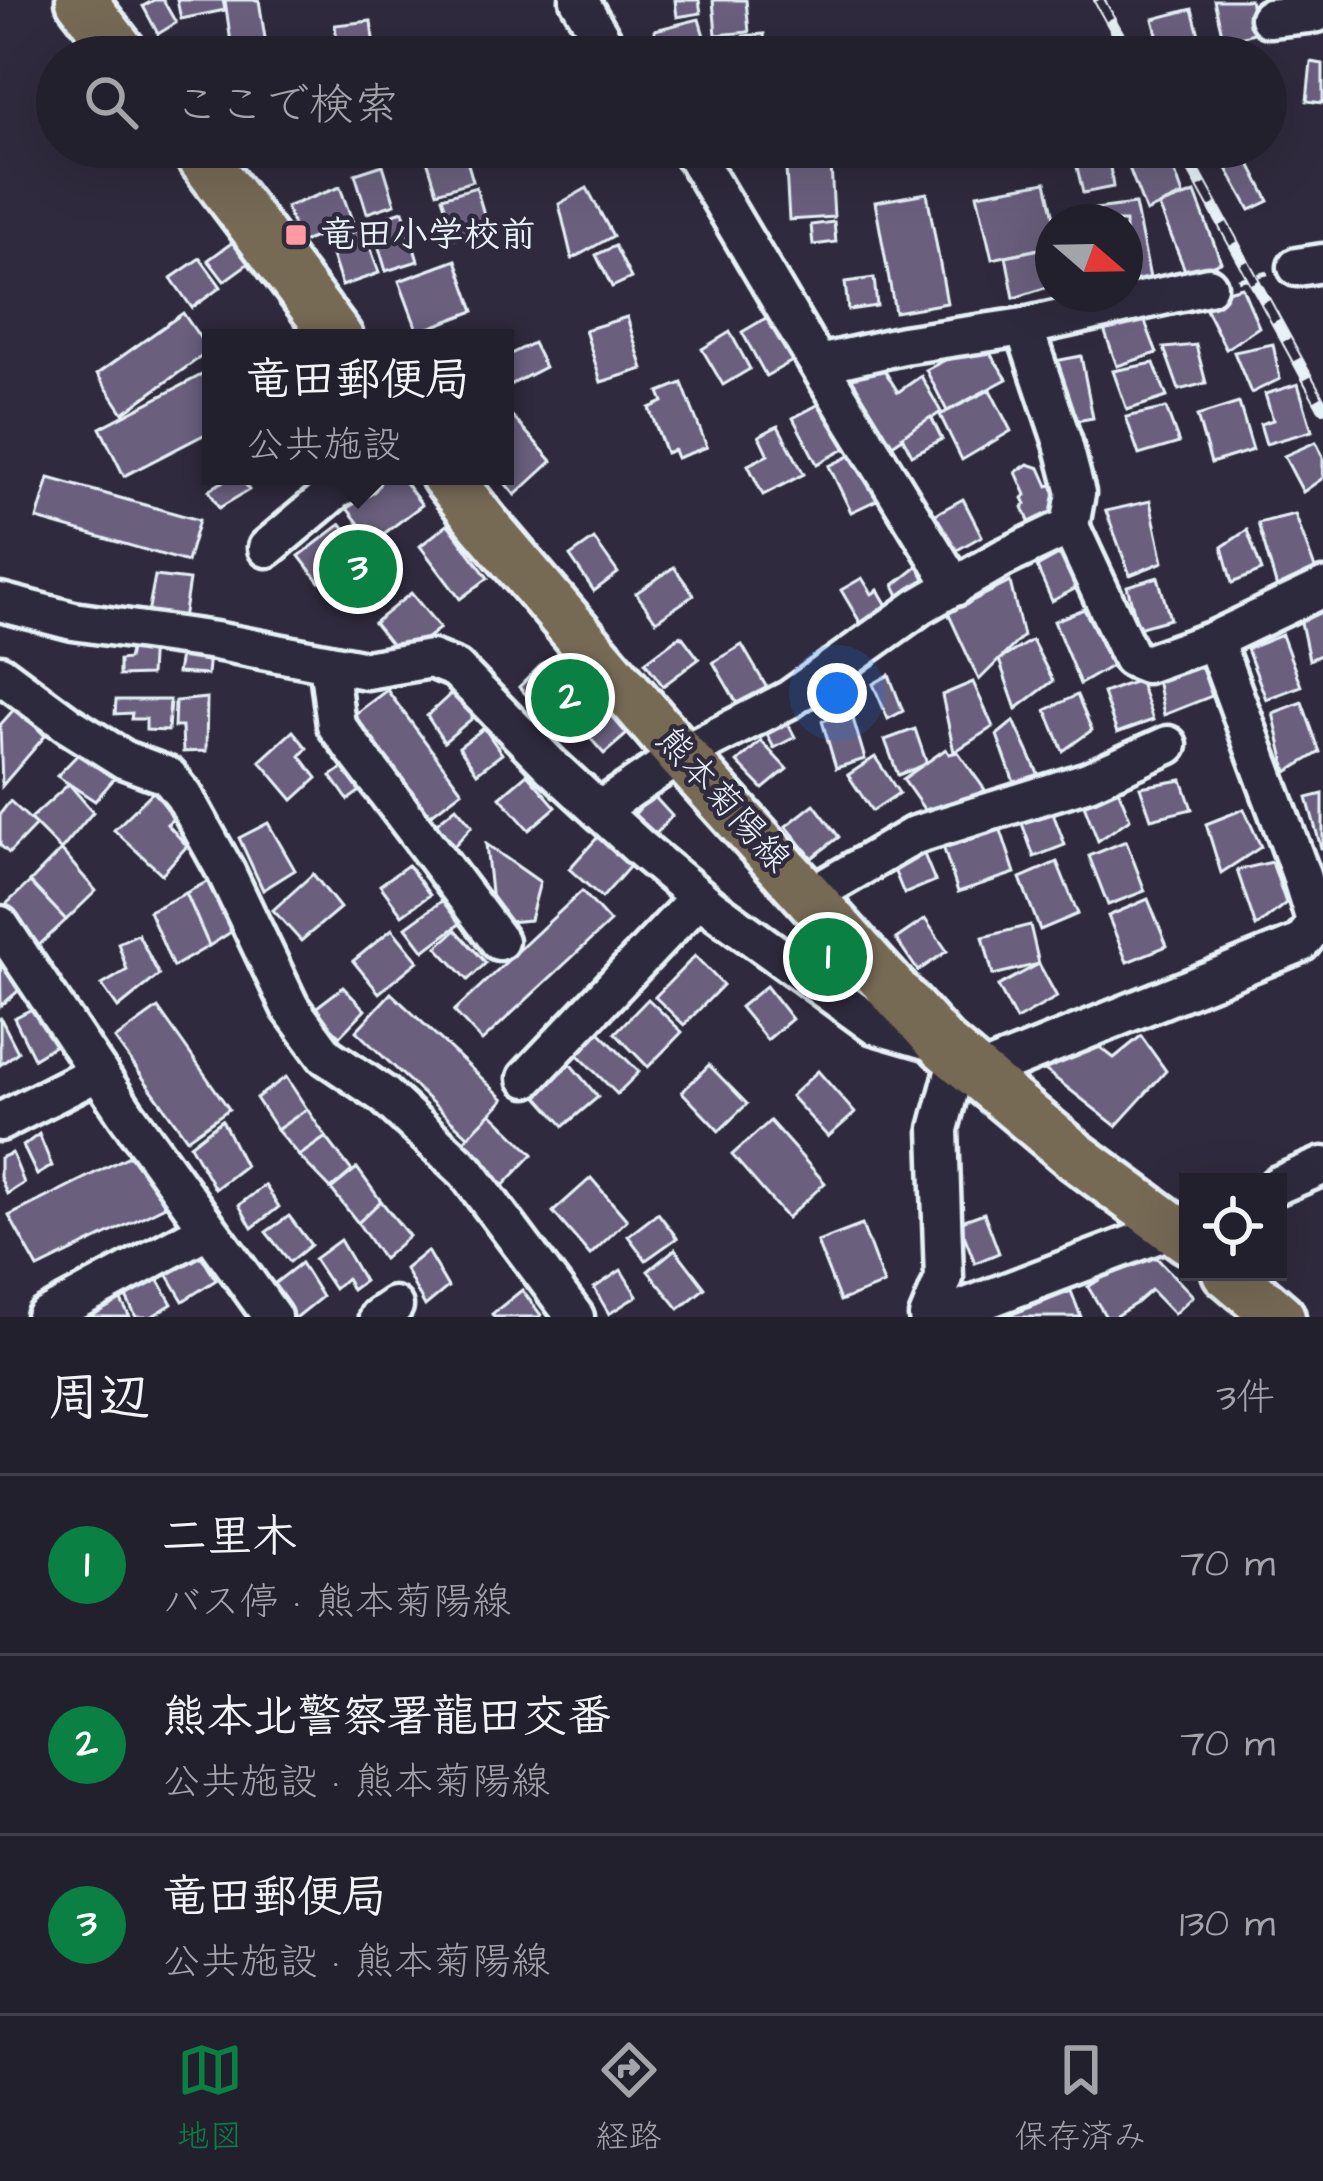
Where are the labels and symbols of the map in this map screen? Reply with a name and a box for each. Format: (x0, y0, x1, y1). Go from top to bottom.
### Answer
north arrow (1035, 204, 1143, 312)
place label: 竜田小学校前 (320, 210, 536, 261)
marker: 竜田小学校前 (283, 222, 309, 248)
pin: 3 (319, 524, 397, 614)
pin: 2 (531, 653, 609, 743)
your location (807, 663, 867, 723)
street label: 熊本菊陽線 (644, 716, 802, 884)
pin: 1 (789, 912, 867, 1002)

